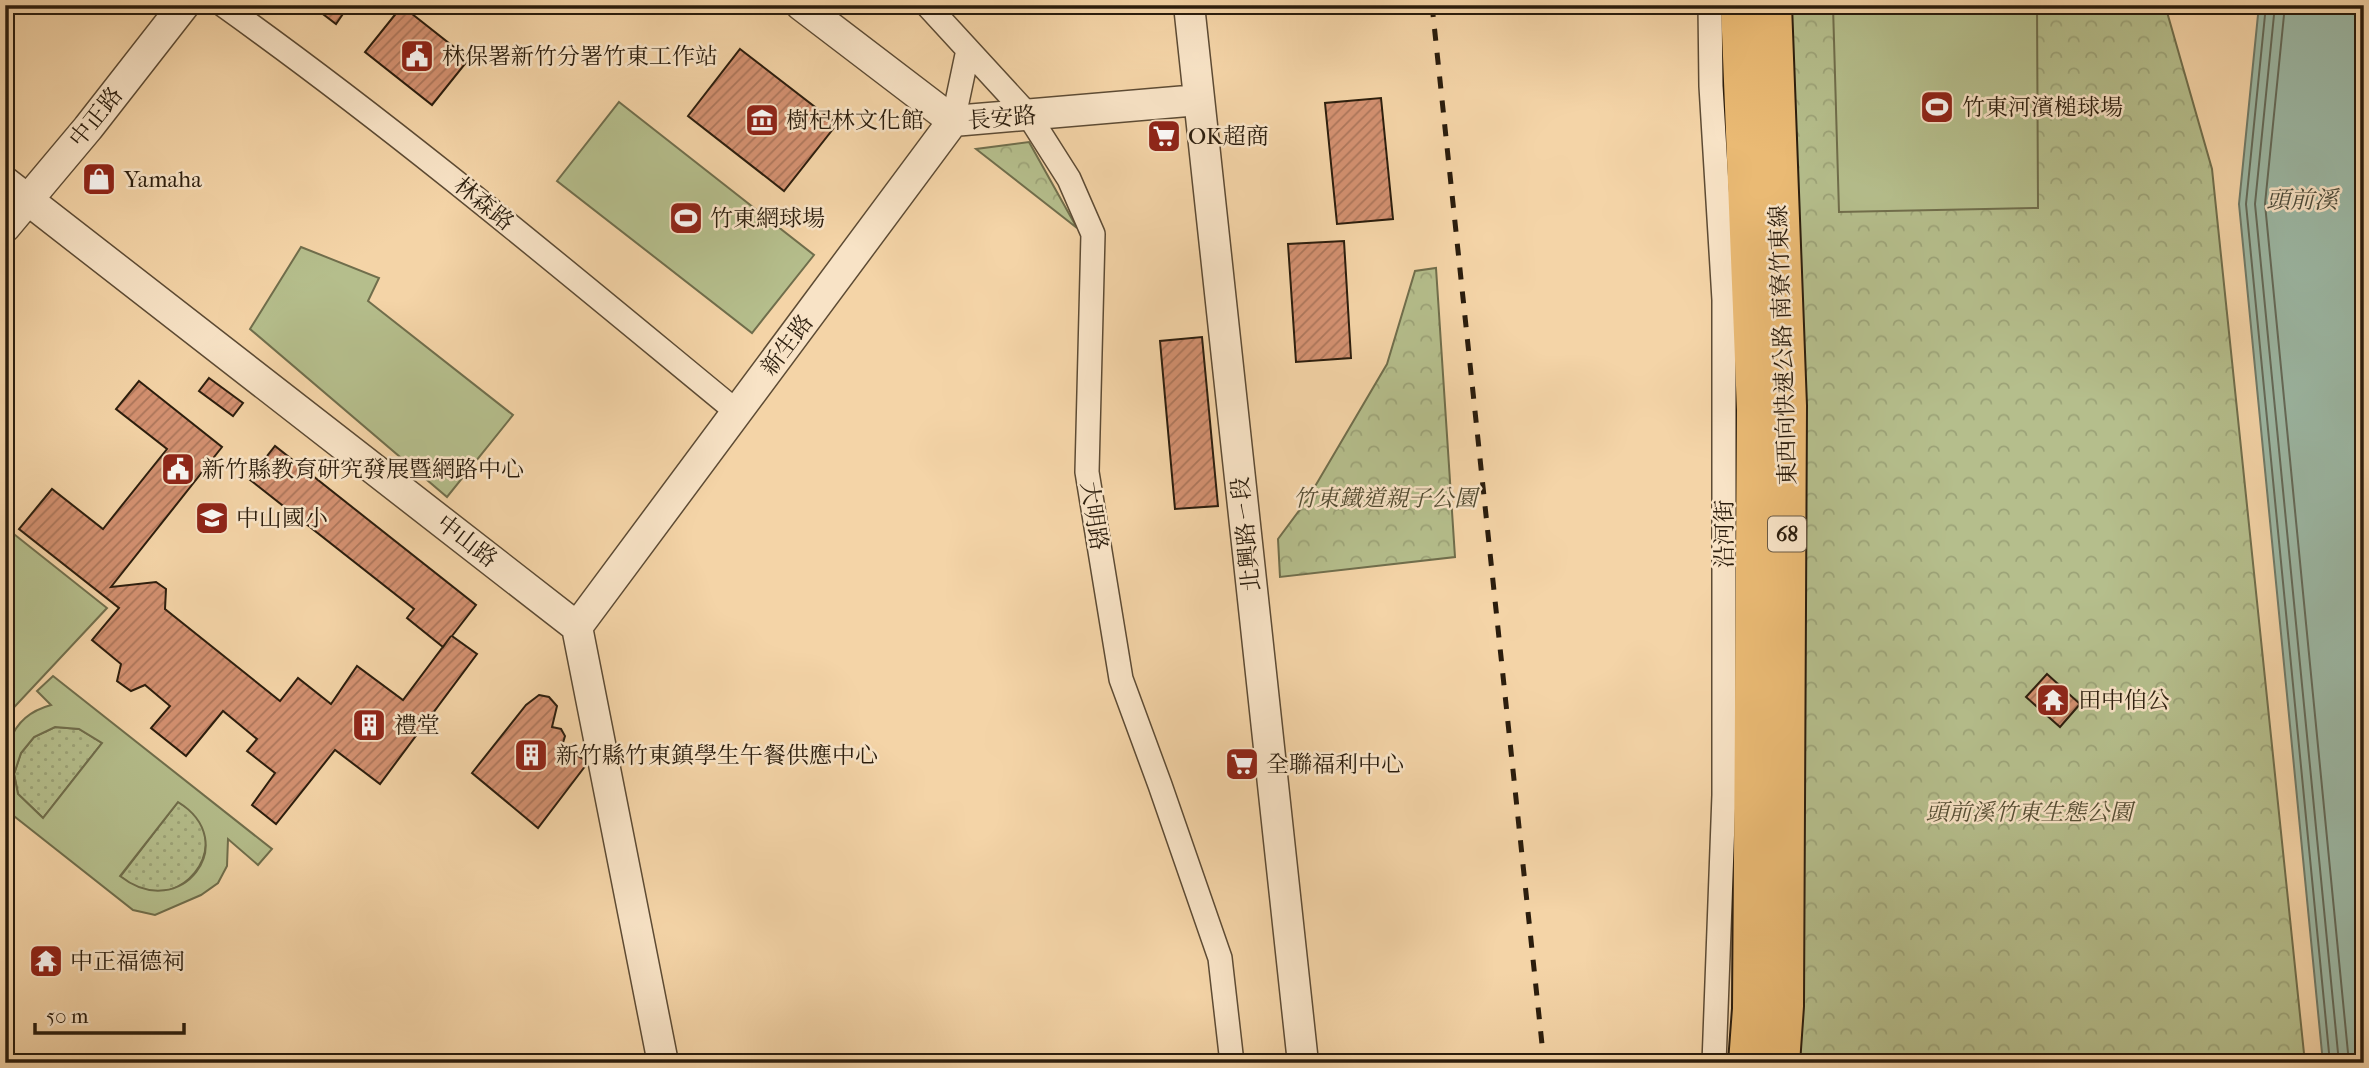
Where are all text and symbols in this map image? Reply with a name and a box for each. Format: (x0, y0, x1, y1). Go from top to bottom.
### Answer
public building icon: 林保署新竹分署竹東工作站 (398, 37, 436, 75)
place label: 林保署新竹分署竹東工作站 (442, 43, 718, 70)
street label: 中正路 (64, 82, 128, 152)
sports icon: 竹東河濱槌球場 (1918, 88, 1956, 126)
place label: 竹東河濱槌球場 (1962, 94, 2123, 121)
museum icon: 樹杞林文化館 (743, 101, 781, 139)
street label: 長安路 (966, 102, 1038, 134)
place label: 樹杞林文化館 (786, 107, 924, 134)
supermarket icon: OK超商 (1145, 117, 1183, 155)
place label: OK超商 (1188, 123, 1269, 150)
shop icon: Yamaha (80, 160, 118, 198)
place label: Yamaha (123, 166, 202, 193)
street label: 林森路 (449, 172, 519, 236)
water label: 頭前溪 (2266, 186, 2341, 214)
sports icon: 竹東網球場 (667, 199, 705, 237)
street label: 東西向快速公路 南寮竹東線 (1765, 204, 1801, 486)
place label: 竹東網球場 (710, 205, 825, 232)
street label: 新生路 (755, 309, 819, 381)
public building icon: 新竹縣教育研究發展暨網路中心 (159, 450, 197, 488)
place label: 新竹縣教育研究發展暨網路中心 (202, 456, 524, 483)
street label: 北興路ㄧ段 (1227, 475, 1265, 593)
street label: 大明路 (1075, 480, 1113, 552)
park label: 竹東鐵道親子公園 (1293, 485, 1481, 512)
school or university icon: 中山國小 (193, 499, 231, 537)
street label: 沿河街 (1711, 500, 1738, 569)
place label: 中山國小 (236, 505, 328, 532)
street label: 中山路 (432, 509, 502, 573)
road number: 68 (1768, 516, 1806, 552)
temple icon: 田中伯公 (2034, 681, 2072, 719)
place label: 田中伯公 (2078, 687, 2170, 714)
building icon: 禮堂 (350, 706, 388, 744)
place label: 禮堂 (394, 712, 440, 739)
building icon: 新竹縣竹東鎮學生午餐供應中心 (512, 736, 550, 774)
place label: 新竹縣竹東鎮學生午餐供應中心 (556, 742, 878, 769)
supermarket icon: 全聯福利中心 (1223, 745, 1261, 783)
place label: 全聯福利中心 (1266, 751, 1404, 778)
park label: 頭前溪竹東生態公園 (1926, 799, 2137, 826)
temple icon: 中正福德祠 (27, 942, 65, 980)
place label: 中正福德祠 (70, 948, 185, 975)
scale bar (35, 991, 184, 1035)
text: 50 m (46, 1004, 89, 1028)

